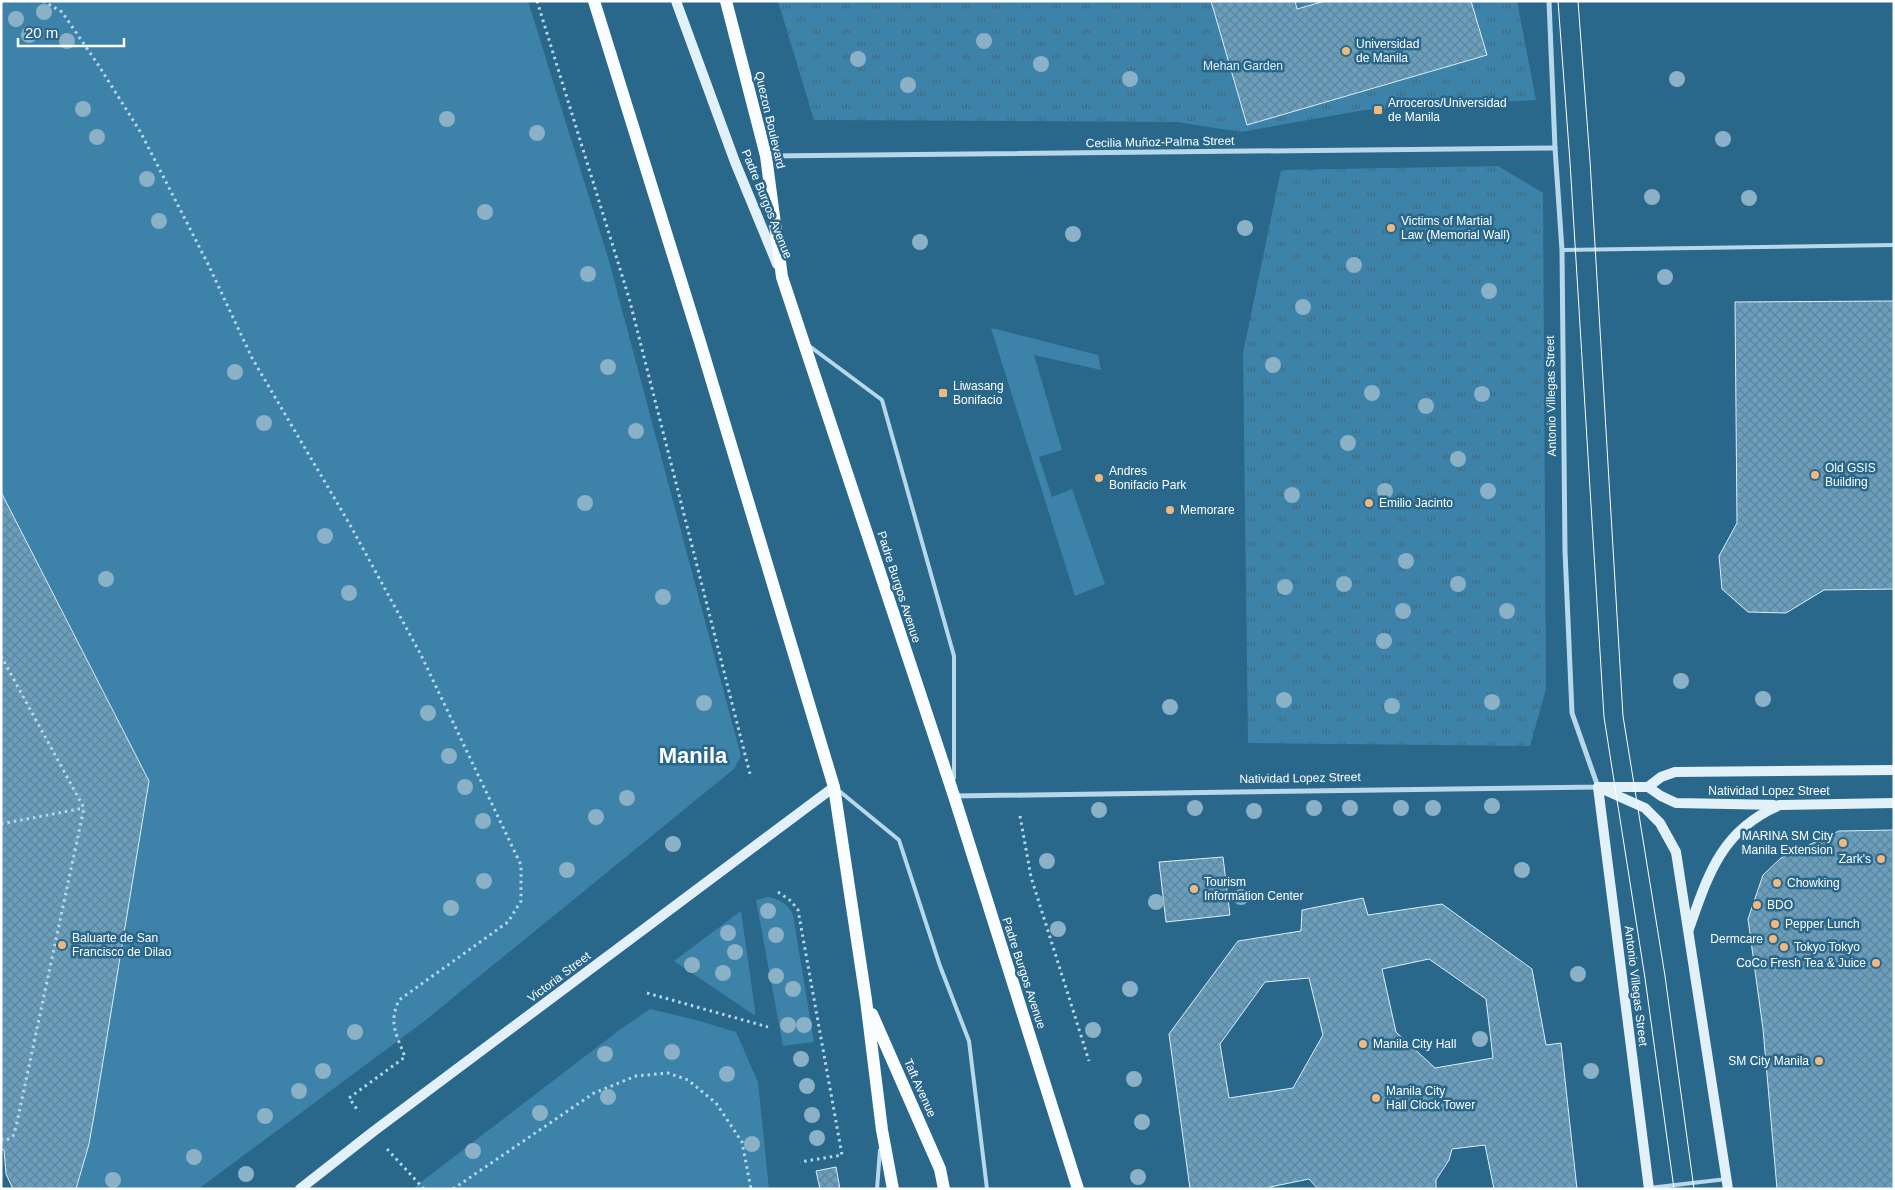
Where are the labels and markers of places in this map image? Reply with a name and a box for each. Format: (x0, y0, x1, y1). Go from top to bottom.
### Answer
place label: Universidad de Manila (1356, 37, 1419, 65)
marker: Universidad de Manila (1340, 45, 1352, 57)
place label: Arroceros/Universidad de Manila (1388, 96, 1507, 124)
marker: Arroceros/Universidad de Manila (1372, 104, 1384, 116)
place label: Victims of Martial Law (Memorial Wall) (1401, 214, 1510, 242)
marker: Victims of Martial Law (Memorial Wall) (1385, 222, 1397, 234)
place label: Liwasang Bonifacio (953, 379, 1004, 407)
marker: Liwasang Bonifacio (937, 387, 949, 399)
place label: Old GSIS Building (1825, 461, 1876, 489)
place label: Andres Bonifacio Park (1109, 464, 1187, 492)
marker: Old GSIS Building (1809, 469, 1821, 481)
marker: Andres Bonifacio Park (1093, 472, 1105, 484)
place label: Emilio Jacinto (1379, 496, 1453, 510)
marker: Emilio Jacinto (1363, 497, 1375, 509)
place label: Memorare (1180, 503, 1235, 517)
marker: Memorare (1164, 504, 1176, 516)
place label: MARINA SM City Manila Extension (1742, 829, 1833, 857)
marker: MARINA SM City Manila Extension (1837, 837, 1849, 849)
place label: Zark's (1839, 852, 1871, 866)
marker: Zark's (1875, 853, 1887, 865)
place label: Tourism Information Center (1204, 875, 1303, 903)
place label: Chowking (1787, 876, 1840, 890)
marker: Chowking (1771, 877, 1783, 889)
marker: Tourism Information Center (1188, 883, 1200, 895)
place label: BDO (1767, 898, 1793, 912)
marker: BDO (1751, 899, 1763, 911)
place label: Pepper Lunch (1785, 917, 1860, 931)
marker: Pepper Lunch (1769, 918, 1781, 930)
place label: Baluarte de San Francisco de Dilao (72, 931, 172, 959)
place label: Dermcare (1710, 932, 1763, 946)
marker: Dermcare (1767, 933, 1779, 945)
marker: Baluarte de San Francisco de Dilao (56, 939, 68, 951)
place label: Tokyo Tokyo (1794, 940, 1860, 954)
marker: Tokyo Tokyo (1778, 941, 1790, 953)
place label: CoCo Fresh Tea & Juice (1736, 956, 1866, 970)
marker: CoCo Fresh Tea & Juice (1870, 957, 1882, 969)
place label: Manila City Hall (1373, 1037, 1456, 1051)
marker: Manila City Hall (1357, 1038, 1369, 1050)
place label: SM City Manila (1728, 1054, 1809, 1068)
marker: SM City Manila (1813, 1055, 1825, 1067)
place label: Manila City Hall Clock Tower (1386, 1084, 1475, 1112)
marker: Manila City Hall Clock Tower (1370, 1092, 1382, 1104)

